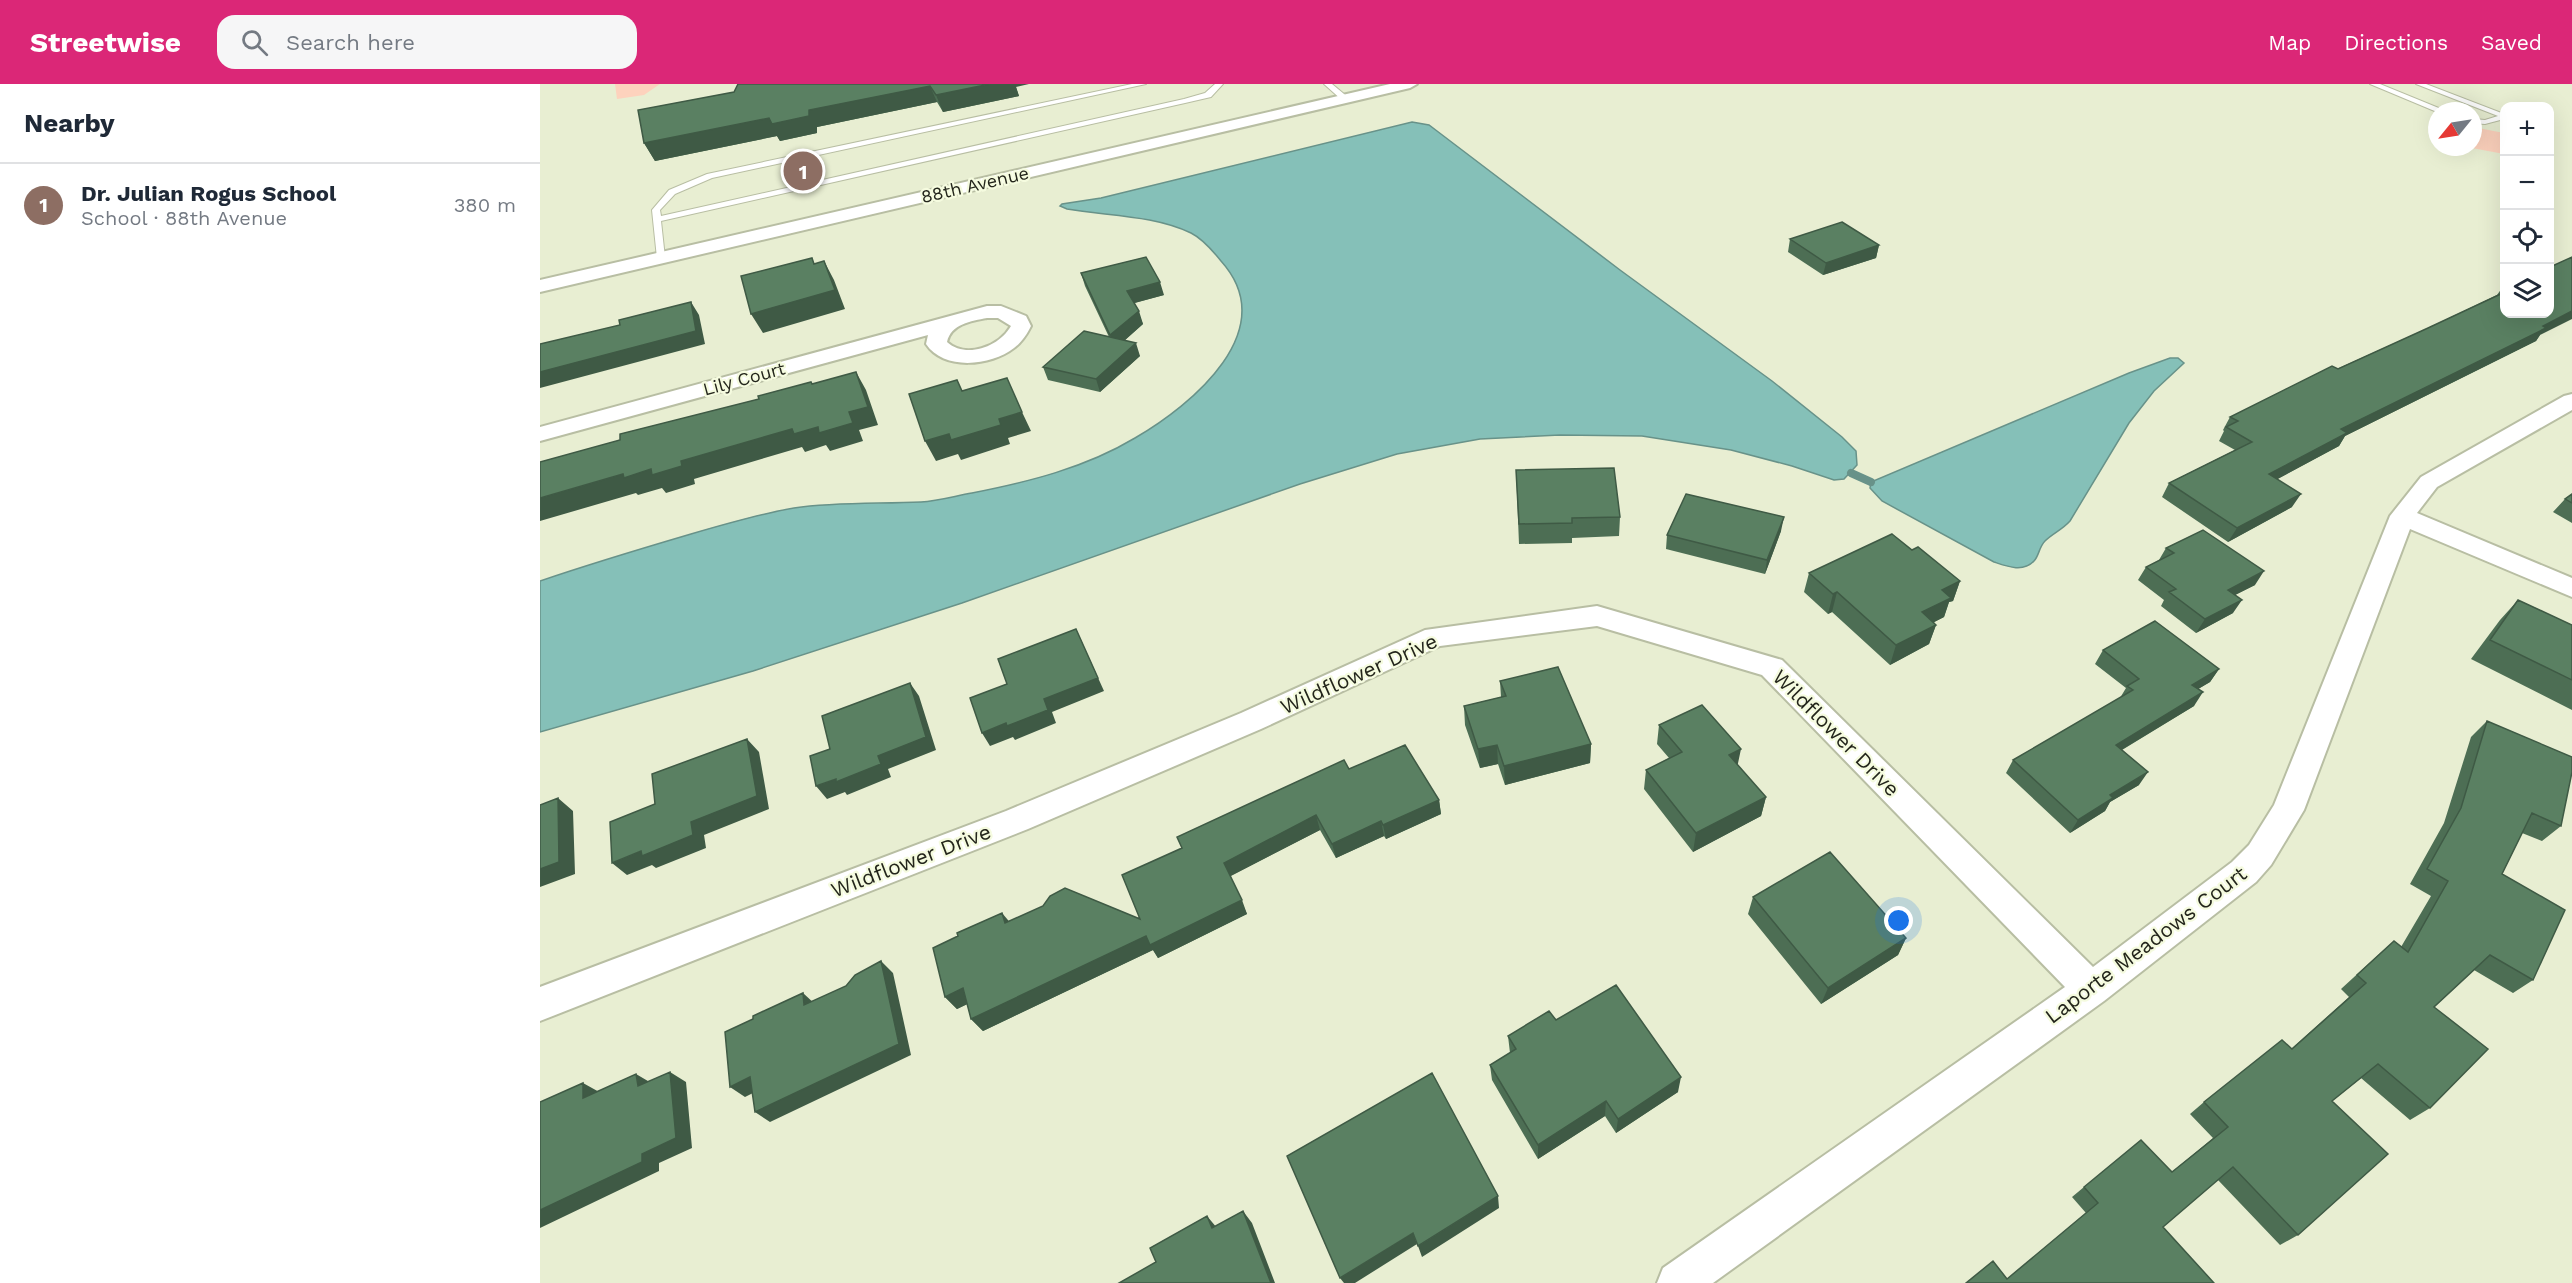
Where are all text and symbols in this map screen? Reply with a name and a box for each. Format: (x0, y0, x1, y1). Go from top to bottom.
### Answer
search box (217, 15, 637, 69)
text: Streetwise (30, 26, 181, 59)
icon: search (238, 26, 271, 59)
text: Search here (286, 30, 415, 55)
text: Map (2268, 30, 2311, 55)
text: Directions (2344, 30, 2448, 55)
text: Saved (2481, 30, 2542, 55)
north arrow (2428, 102, 2482, 156)
map controls (2500, 102, 2554, 318)
button: + (2500, 102, 2554, 156)
text: Nearby (24, 108, 115, 138)
pin: 1 (784, 148, 822, 194)
button: − (2500, 156, 2554, 210)
street label: 88th Avenue (919, 162, 1031, 207)
text: Dr. Julian Rogus School (81, 181, 336, 206)
text: 1 (39, 193, 48, 217)
text: 380 m (454, 193, 516, 217)
text: School · 88th Avenue (81, 206, 287, 230)
button: locate (2500, 210, 2554, 264)
button: layers (2500, 264, 2554, 318)
street label: Lily Court (700, 357, 788, 400)
street label: Wildflower Drive (1276, 628, 1441, 719)
street label: Wildflower Drive (1768, 664, 1905, 801)
street label: Wildflower Drive (827, 819, 994, 903)
street label: Laporte Meadows Court (2040, 861, 2251, 1029)
your location (1884, 906, 1913, 935)

